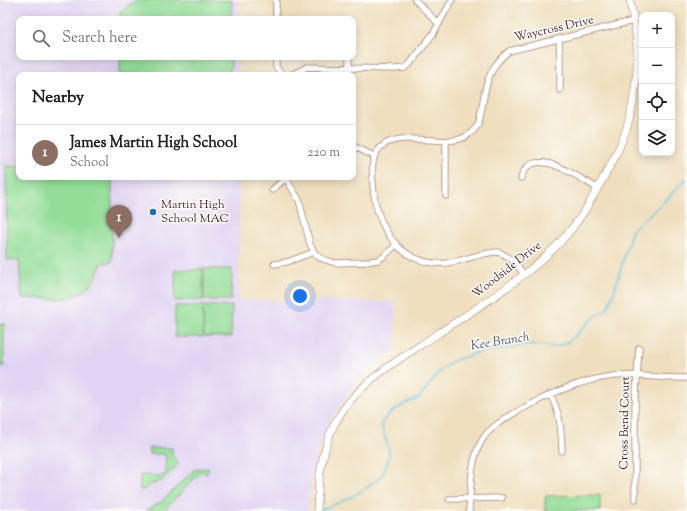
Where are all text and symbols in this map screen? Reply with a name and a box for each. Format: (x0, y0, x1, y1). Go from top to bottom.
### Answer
street label: Waycross Drive (512, 11, 596, 47)
map controls (639, 12, 675, 156)
button: + (639, 12, 675, 48)
search box (16, 16, 356, 60)
icon: search (30, 27, 52, 49)
text: Search here (62, 28, 137, 49)
button: − (639, 48, 675, 84)
button: locate (639, 84, 675, 120)
text: Nearby (32, 86, 84, 110)
button: layers (639, 120, 675, 156)
text: James Martin High School (70, 133, 237, 154)
text: 1 (43, 144, 47, 162)
text: 220 m (307, 144, 340, 162)
text: School (70, 154, 109, 172)
place label: Martin High School MAC (161, 196, 229, 228)
pin: 1 (106, 205, 132, 238)
marker: Martin High School MAC (148, 207, 158, 217)
street label: Woodside Drive (468, 237, 546, 303)
your location (290, 286, 310, 306)
water label: Kee Branch (469, 328, 531, 356)
street label: Cross Bend Court (615, 376, 635, 470)

